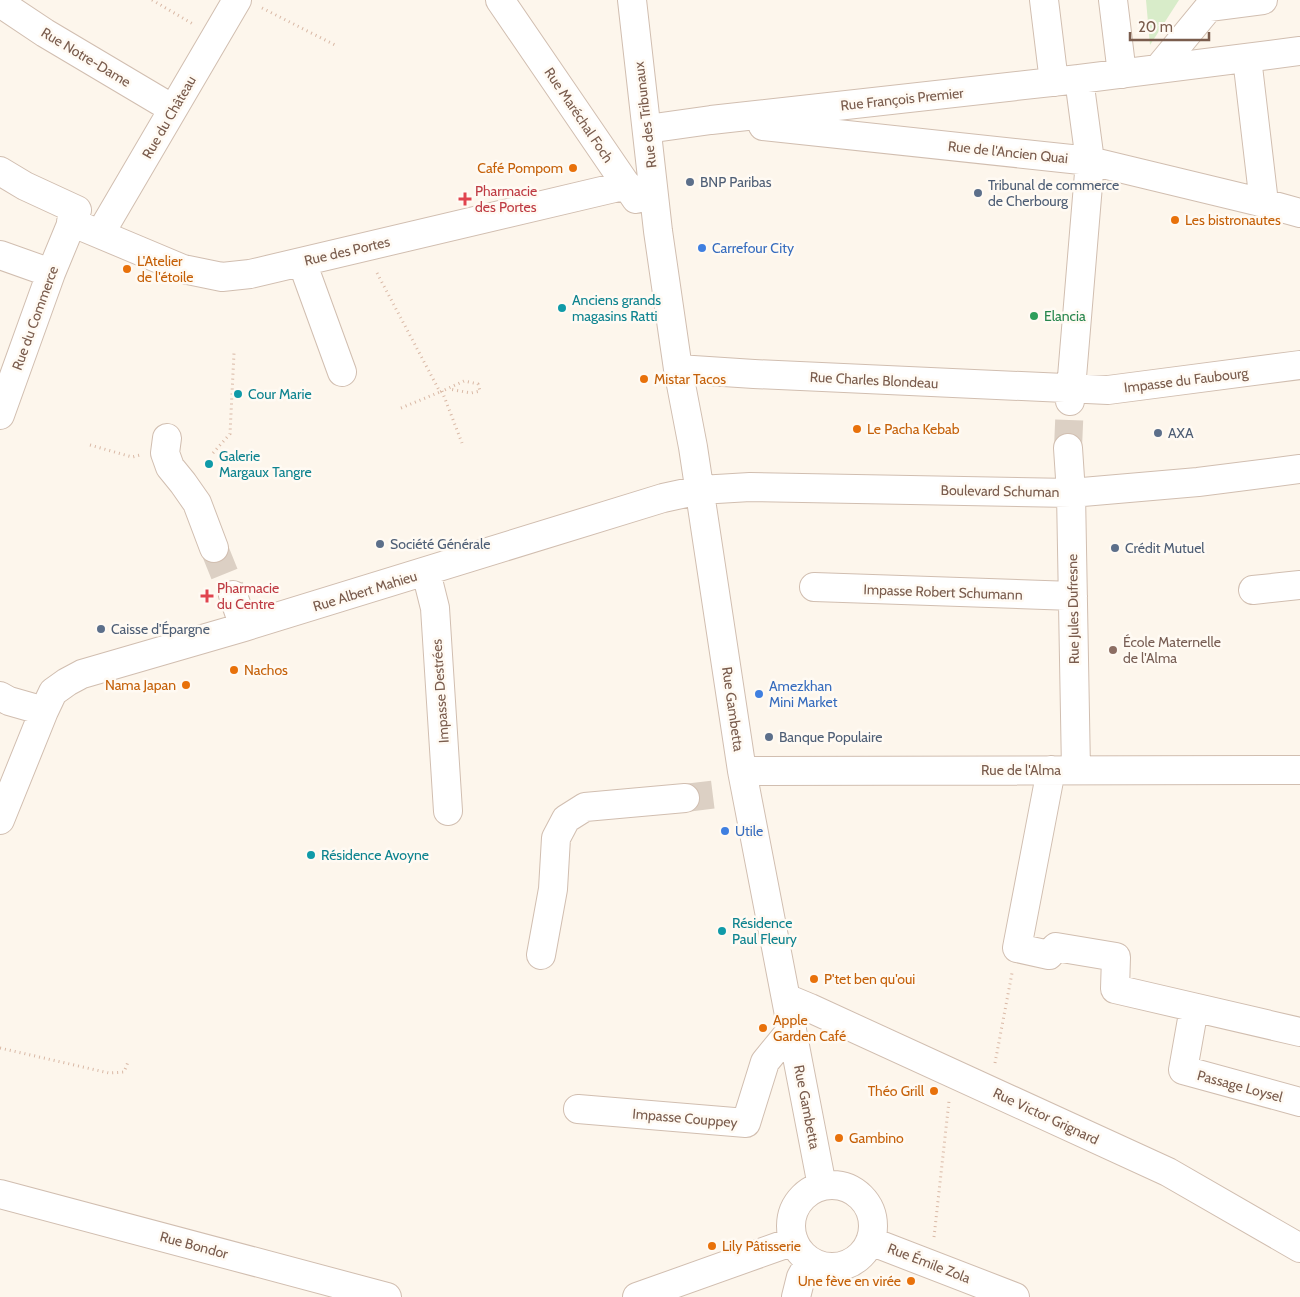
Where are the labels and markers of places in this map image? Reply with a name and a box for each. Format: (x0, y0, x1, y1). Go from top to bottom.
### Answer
place label: Café Pompom (477, 159, 563, 177)
marker: Café Pompom (567, 162, 579, 174)
place label: BNP Paribas (700, 173, 772, 191)
marker: BNP Paribas (684, 176, 696, 188)
place label: Tribunal de commerce de Cherbourg (988, 176, 1119, 210)
place label: Pharmacie des Portes (475, 182, 537, 216)
marker: Tribunal de commerce de Cherbourg (972, 187, 984, 199)
marker: Pharmacie des Portes (459, 193, 471, 205)
place label: Les bistronautes (1185, 211, 1281, 229)
marker: Les bistronautes (1169, 214, 1181, 226)
place label: Carrefour City (712, 239, 794, 257)
marker: Carrefour City (696, 242, 708, 254)
place label: L'Atelier de l'étoile (137, 252, 193, 286)
marker: L'Atelier de l'étoile (121, 263, 133, 275)
place label: Anciens grands magasins Ratti (572, 291, 661, 325)
marker: Anciens grands magasins Ratti (556, 302, 568, 314)
place label: Elancia (1044, 307, 1086, 325)
marker: Elancia (1028, 310, 1040, 322)
place label: Mistar Tacos (654, 370, 726, 388)
marker: Mistar Tacos (638, 373, 650, 385)
place label: Cour Marie (248, 385, 312, 403)
marker: Cour Marie (232, 388, 244, 400)
place label: Le Pacha Kebab (867, 420, 960, 438)
marker: Le Pacha Kebab (851, 423, 863, 435)
place label: AXA (1168, 424, 1194, 442)
marker: AXA (1152, 427, 1164, 439)
place label: Galerie Margaux Tangre (219, 447, 312, 481)
marker: Galerie Margaux Tangre (203, 458, 215, 470)
place label: Société Générale (390, 535, 490, 553)
marker: Société Générale (374, 538, 386, 550)
place label: Crédit Mutuel (1125, 539, 1205, 557)
marker: Crédit Mutuel (1109, 542, 1121, 554)
place label: Pharmacie du Centre (217, 579, 279, 613)
marker: Pharmacie du Centre (201, 590, 213, 602)
place label: Caisse d'Épargne (111, 620, 210, 638)
marker: Caisse d'Épargne (95, 623, 107, 635)
place label: École Maternelle de l'Alma (1123, 633, 1221, 667)
marker: École Maternelle de l'Alma (1107, 644, 1119, 656)
place label: Nachos (244, 661, 288, 679)
marker: Nachos (228, 664, 240, 676)
place label: Nama Japan (105, 676, 176, 694)
place label: Amezkhan Mini Market (769, 677, 838, 711)
marker: Nama Japan (180, 679, 192, 691)
marker: Amezkhan Mini Market (753, 688, 765, 700)
place label: Banque Populaire (779, 728, 882, 746)
marker: Banque Populaire (763, 731, 775, 743)
place label: Utile (735, 822, 763, 840)
marker: Utile (719, 825, 731, 837)
place label: Résidence Avoyne (321, 846, 429, 864)
marker: Résidence Avoyne (305, 849, 317, 861)
place label: Résidence Paul Fleury (732, 914, 797, 948)
marker: Résidence Paul Fleury (716, 925, 728, 937)
place label: P'tet ben qu'oui (824, 970, 915, 988)
marker: P'tet ben qu'oui (808, 973, 820, 985)
place label: Apple Garden Café (773, 1011, 846, 1045)
marker: Apple Garden Café (757, 1022, 769, 1034)
place label: Théo Grill (868, 1082, 925, 1100)
marker: Théo Grill (928, 1085, 940, 1097)
place label: Gambino (849, 1129, 904, 1147)
marker: Gambino (833, 1132, 845, 1144)
place label: Lily Pâtisserie (722, 1237, 801, 1255)
marker: Lily Pâtisserie (706, 1240, 718, 1252)
place label: Une fève en virée (798, 1272, 901, 1290)
marker: Une fève en virée (905, 1275, 917, 1287)

